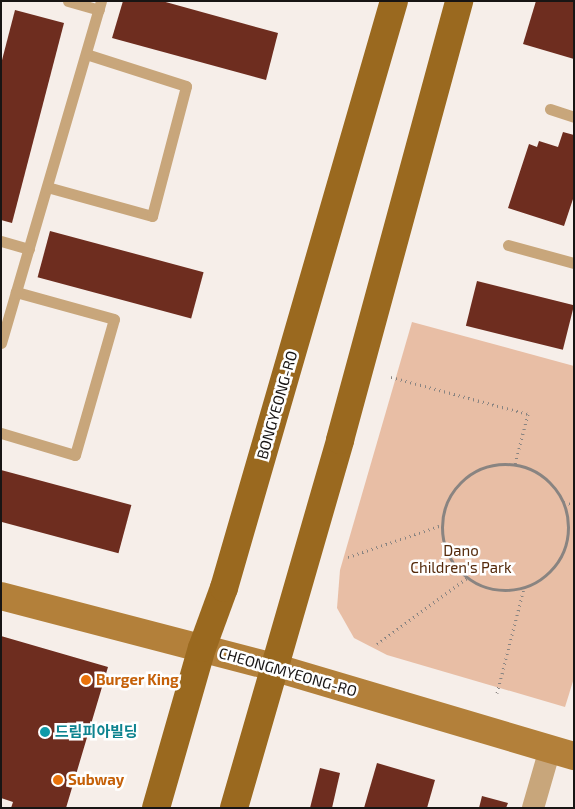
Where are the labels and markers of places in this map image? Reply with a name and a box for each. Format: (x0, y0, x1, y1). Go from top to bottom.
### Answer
place label: Burger King (96, 671, 179, 689)
marker: Burger King (80, 674, 92, 686)
place label: 드림피아빌딩 (55, 723, 138, 741)
marker: 드림피아빌딩 (39, 726, 51, 738)
place label: Subway (68, 771, 124, 789)
marker: Subway (52, 774, 64, 786)

